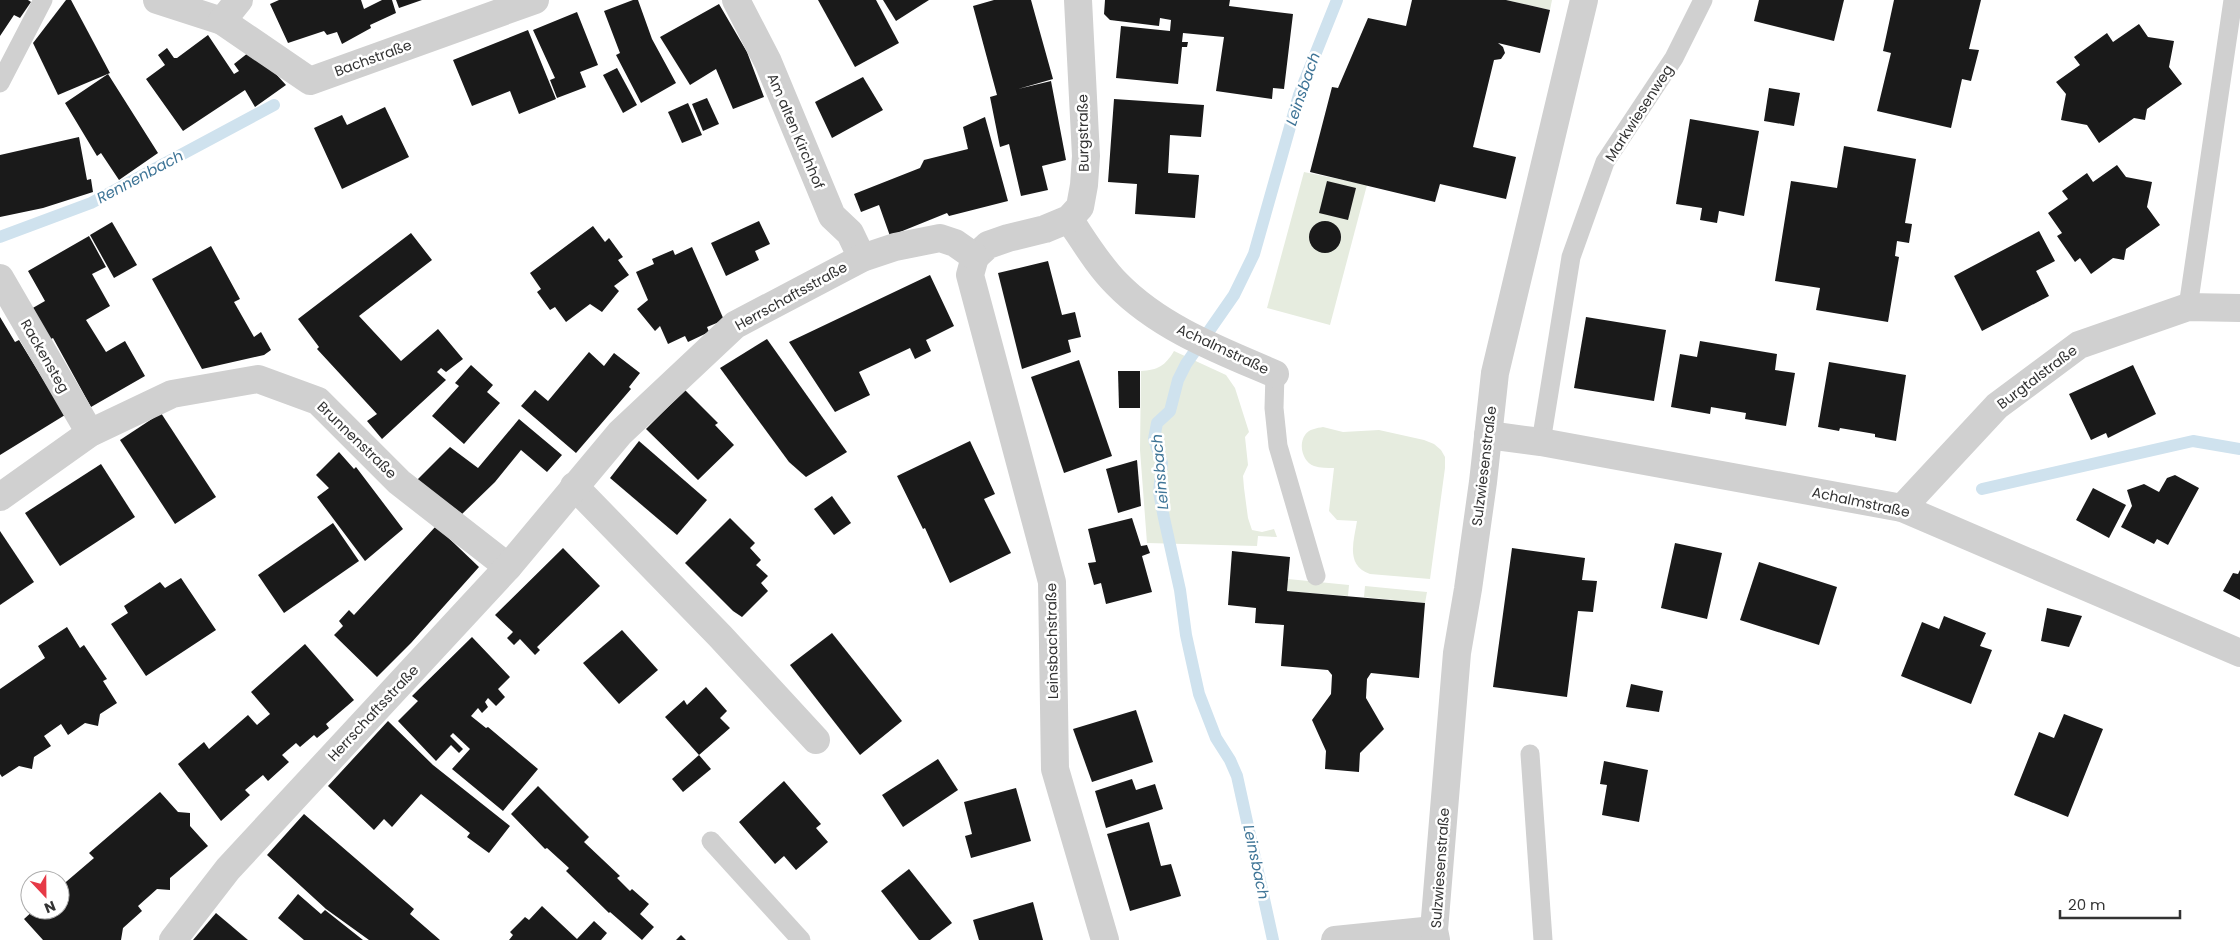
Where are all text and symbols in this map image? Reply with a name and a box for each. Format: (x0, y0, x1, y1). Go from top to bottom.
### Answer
street label: Bachstraße (332, 35, 415, 81)
water label: Leinsbach (1280, 50, 1325, 128)
street label: Markwiesenweg (1600, 61, 1678, 165)
street label: Am alten Kirchhof (763, 70, 830, 192)
street label: Burgstraße (1072, 94, 1094, 172)
water label: Rennenbach (93, 145, 187, 208)
street label: Herrschaftsstraße (731, 257, 851, 335)
street label: Rackensteg (16, 316, 74, 396)
street label: Achalmstraße (1174, 319, 1273, 379)
street label: Burgtalstraße (1993, 340, 2081, 414)
street label: Brunnenstraße (313, 397, 401, 483)
street label: Sulzwiesenstraße (1467, 404, 1501, 527)
water label: Leinsbach (1146, 433, 1173, 511)
street label: Achalmstraße (1810, 482, 1912, 522)
street label: Leinsbachstraße (1041, 582, 1063, 699)
street label: Herrschaftsstraße (323, 660, 423, 766)
street label: Sulzwiesenstraße (1426, 807, 1454, 929)
water label: Leinsbach (1238, 823, 1275, 901)
north arrow (20, 870, 70, 920)
scale bar (2060, 888, 2180, 920)
text: 20 m (2068, 894, 2106, 915)
text: N (41, 896, 58, 918)

